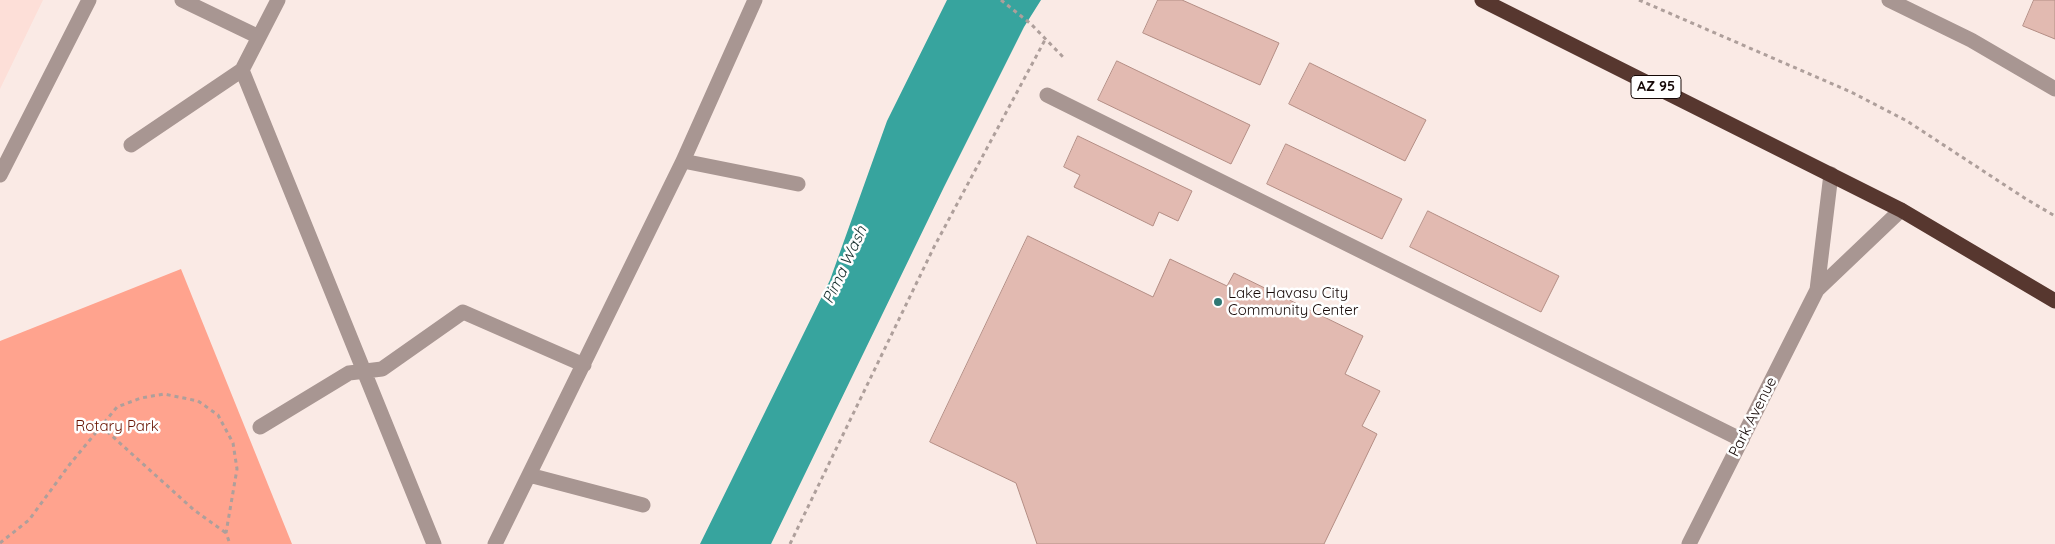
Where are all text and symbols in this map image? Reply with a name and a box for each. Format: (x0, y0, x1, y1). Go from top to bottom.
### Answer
road number: AZ 95 (1631, 75, 1681, 98)
water label: Pima Wash (819, 223, 871, 307)
place label: Lake Havasu City Community Center (1228, 284, 1359, 319)
marker: Lake Havasu City Community Center (1212, 296, 1224, 308)
street label: Park Avenue (1725, 374, 1781, 460)
park label: Rotary Park (75, 417, 159, 435)

